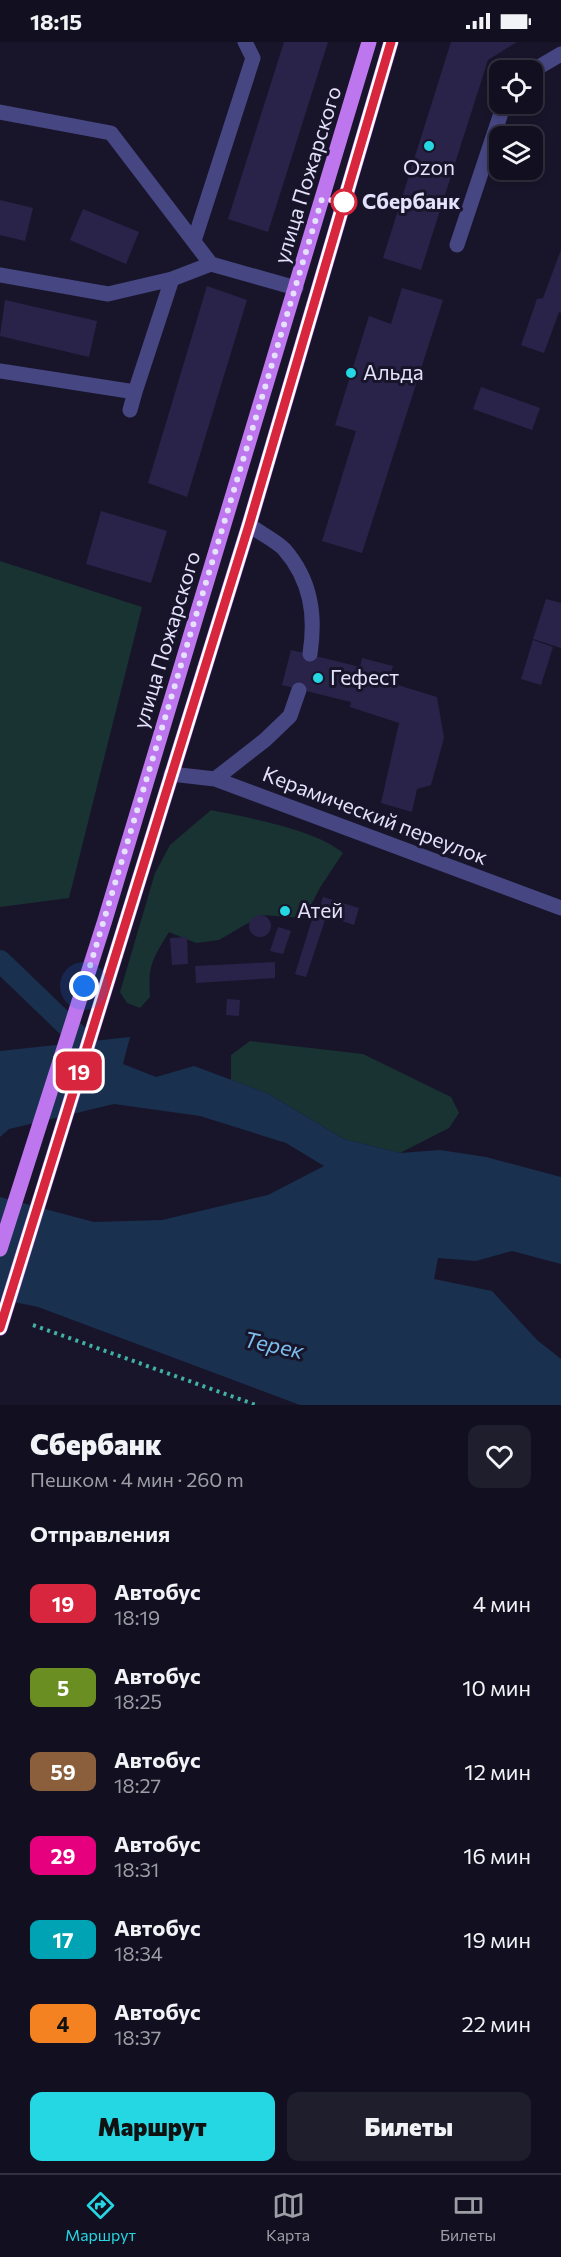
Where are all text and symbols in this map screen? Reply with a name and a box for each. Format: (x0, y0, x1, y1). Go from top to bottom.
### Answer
text: 18:15 (30, 8, 82, 35)
map controls (489, 60, 543, 180)
button: locate (489, 60, 543, 114)
street label: улица Пожарского (268, 83, 345, 266)
button: layers (489, 126, 543, 180)
marker: Ozon (422, 139, 436, 153)
place label: Ozon (403, 154, 455, 179)
place label: Сбербанк (362, 188, 460, 213)
marker: Сбербанк (331, 189, 357, 215)
place label: Альда (363, 359, 424, 384)
marker: Альда (344, 366, 358, 380)
street label: улица Пожарского (127, 548, 204, 731)
place label: Гефест (330, 664, 399, 689)
marker: Гефест (311, 671, 325, 685)
street label: Керамический переулок (260, 760, 491, 869)
place label: Атей (297, 897, 343, 922)
marker: Атей (278, 904, 292, 918)
your location (69, 971, 99, 1001)
line badge: 19 (52, 1052, 106, 1090)
text: 19 (68, 1059, 90, 1084)
water label: Терек (242, 1325, 308, 1364)
button: heart (468, 1425, 531, 1488)
text: Сбербанк (30, 1427, 162, 1461)
text: Пешком · 4 мин · 260 m (30, 1467, 244, 1491)
text: Отправления (30, 1520, 170, 1547)
text: Автобус (114, 1578, 201, 1605)
text: 4 мин (473, 1590, 531, 1617)
text: 19 (52, 1591, 74, 1616)
text: 18:19 (114, 1605, 160, 1629)
text: Автобус (114, 1662, 201, 1689)
text: 10 мин (462, 1674, 531, 1701)
text: 5 (57, 1675, 69, 1700)
text: 18:25 (114, 1689, 162, 1713)
text: Автобус (114, 1746, 201, 1773)
text: 12 мин (464, 1758, 531, 1785)
text: 59 (50, 1759, 76, 1784)
text: 18:27 (114, 1773, 161, 1797)
text: Автобус (114, 1830, 201, 1857)
text: 16 мин (463, 1842, 531, 1869)
text: 29 (51, 1843, 75, 1868)
text: 18:31 (114, 1857, 159, 1881)
text: Автобус (114, 1914, 201, 1941)
text: 19 мин (463, 1926, 531, 1953)
text: 17 (52, 1927, 74, 1952)
text: 18:34 (114, 1941, 163, 1965)
text: Автобус (114, 1998, 201, 2025)
text: 22 мин (462, 2010, 531, 2037)
text: 4 (57, 2011, 69, 2036)
text: 18:37 (114, 2025, 161, 2049)
button: Маршрут (30, 2092, 275, 2161)
button: Билеты (287, 2092, 531, 2161)
tab: Маршрут (65, 2189, 136, 2244)
tab: Карта (266, 2189, 310, 2244)
tab: Билеты (440, 2189, 496, 2244)

